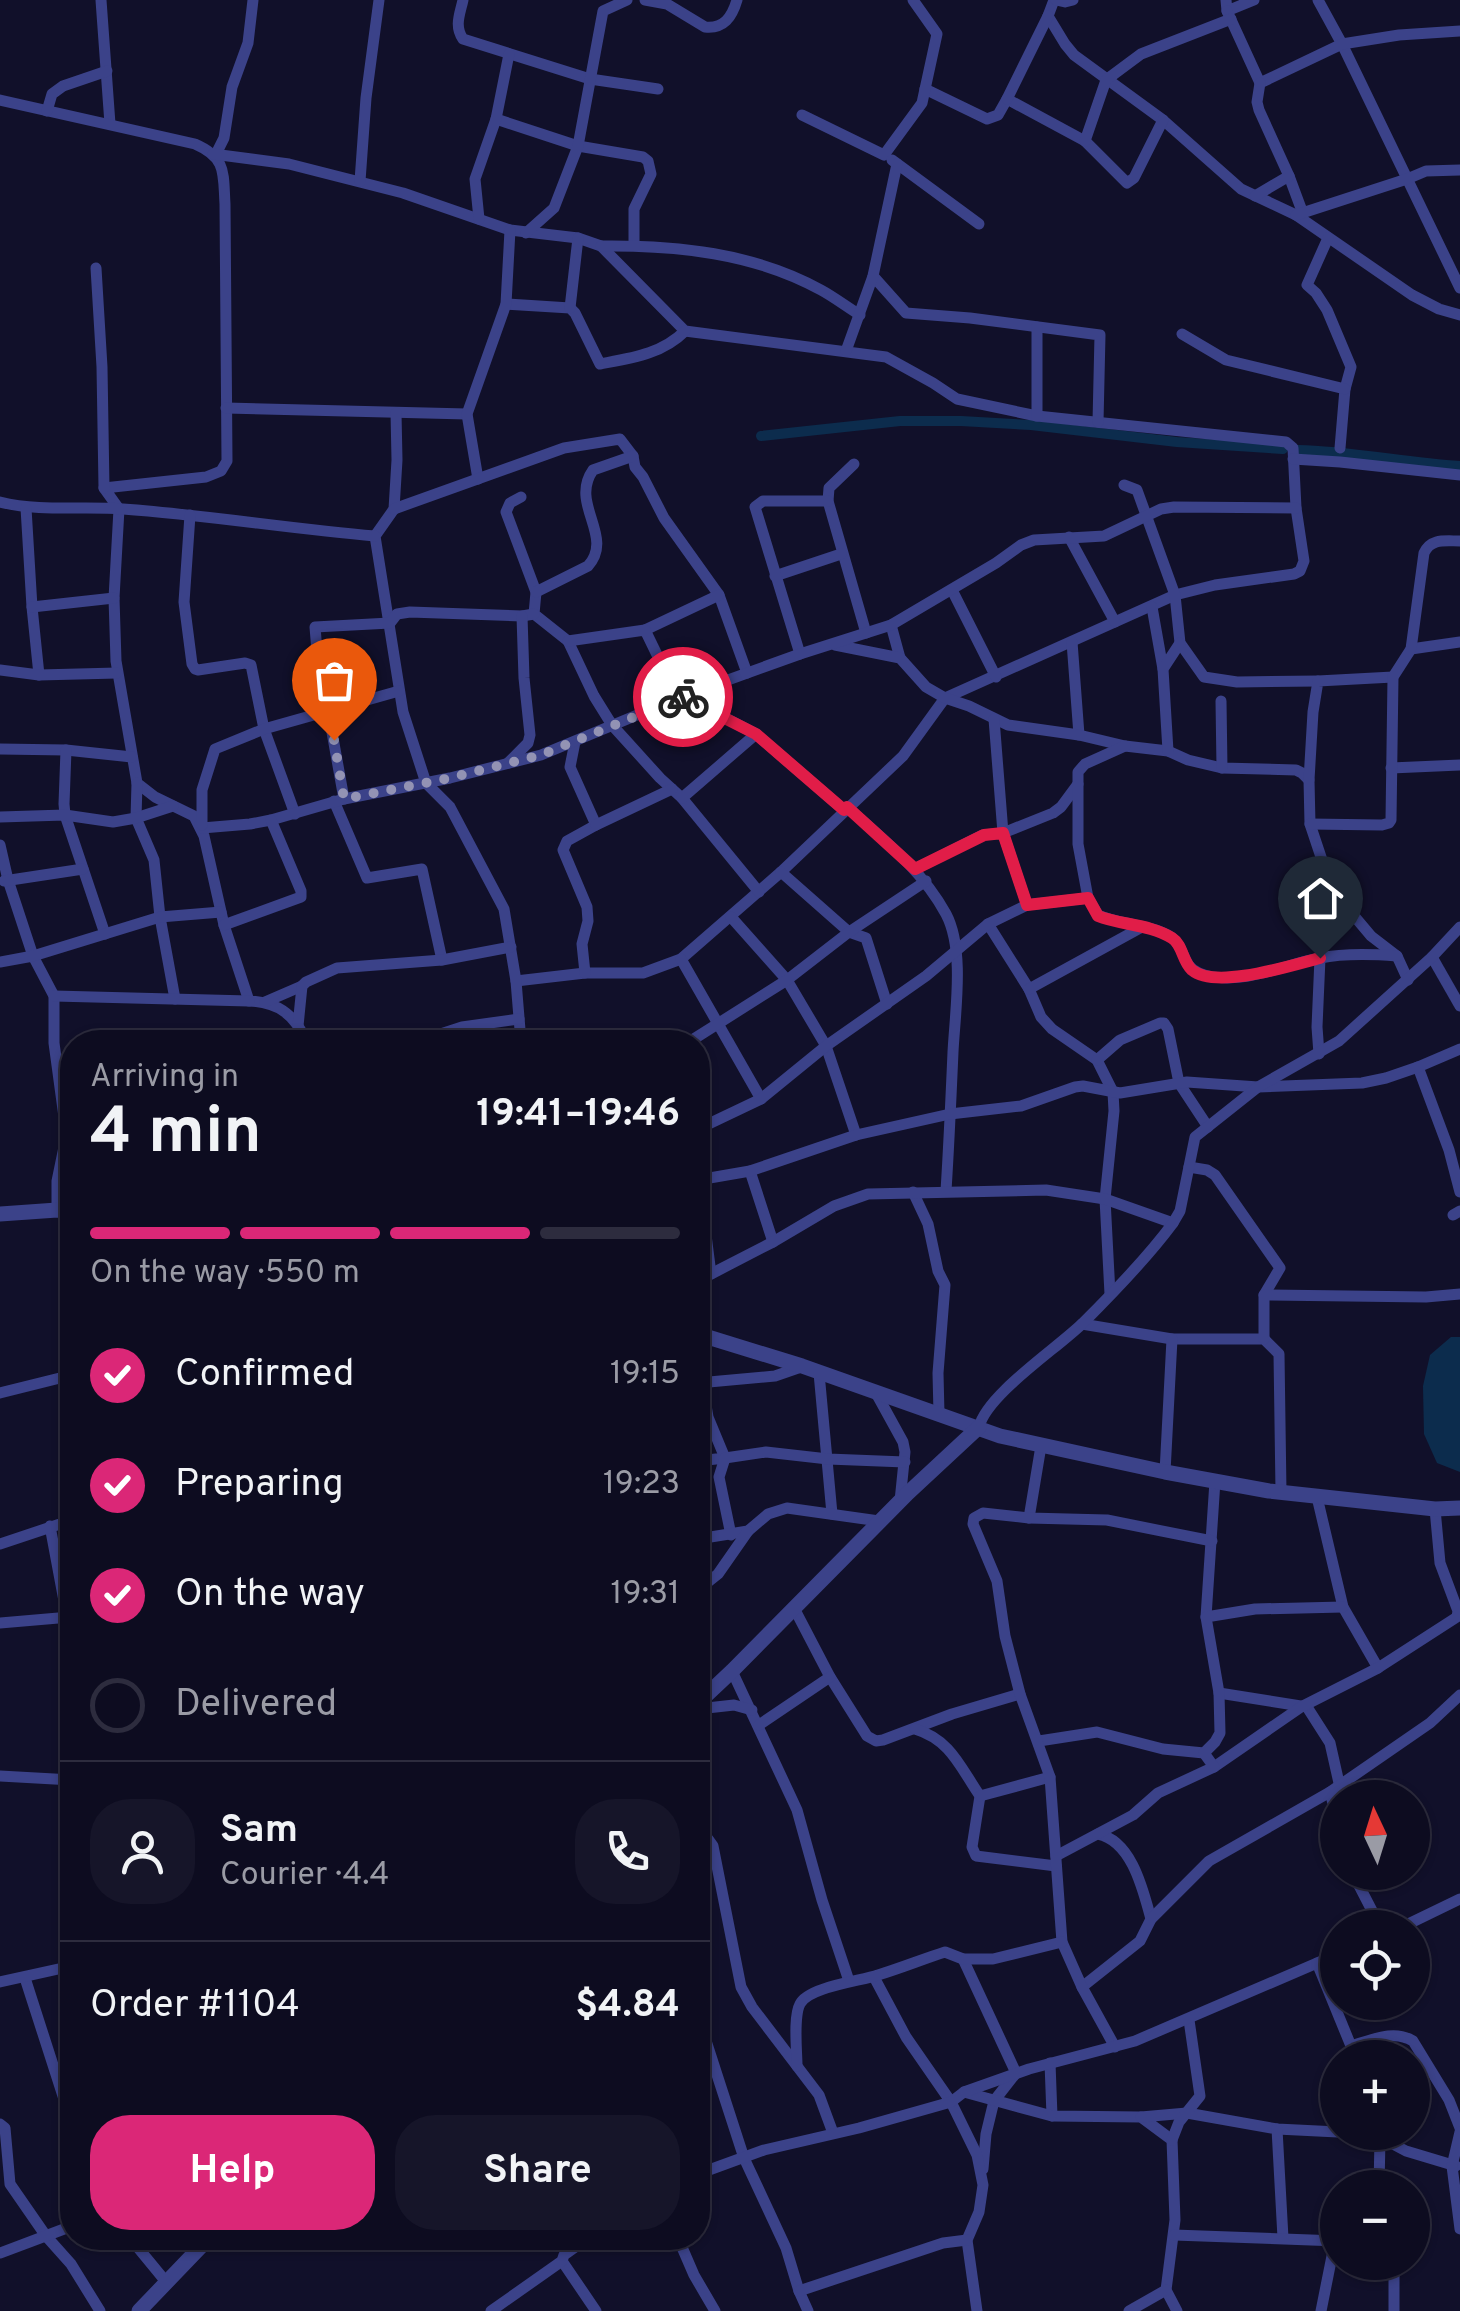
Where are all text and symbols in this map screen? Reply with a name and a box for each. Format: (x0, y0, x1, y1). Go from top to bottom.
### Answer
pin (292, 638, 377, 741)
courier (633, 647, 733, 747)
icon: bag (307, 653, 362, 708)
icon: bike (656, 670, 711, 725)
pin (1278, 856, 1363, 959)
icon: home (1293, 871, 1348, 926)
text: Arriving in (90, 1058, 239, 1098)
text: 19:41–19:46 (476, 1091, 680, 1140)
text: 4 min (90, 1094, 262, 1176)
text: On the way · 550 m (90, 1254, 360, 1294)
icon: check (90, 1348, 145, 1403)
text: Confirmed (175, 1351, 354, 1400)
text: 19:15 (610, 1355, 680, 1395)
icon: check (90, 1458, 145, 1513)
text: Preparing (175, 1461, 344, 1510)
text: 19:23 (603, 1465, 680, 1505)
icon: check (90, 1568, 145, 1623)
text: On the way (175, 1571, 365, 1620)
text: 19:31 (611, 1575, 680, 1615)
text: Delivered (175, 1681, 337, 1730)
north arrow (1320, 1780, 1430, 1890)
map controls (1320, 1780, 1430, 2280)
button: person (90, 1799, 195, 1904)
button: phone (575, 1799, 680, 1904)
text: Sam (220, 1807, 298, 1856)
text: Courier · 4.4 (220, 1856, 389, 1896)
button: locate (1320, 1910, 1430, 2020)
text: Order #1104 (90, 1982, 300, 2031)
text: $4.84 (575, 1982, 680, 2031)
button: + (1320, 2040, 1430, 2150)
button: Help (90, 2115, 375, 2230)
button: Share (395, 2115, 680, 2230)
button: − (1320, 2170, 1430, 2280)

